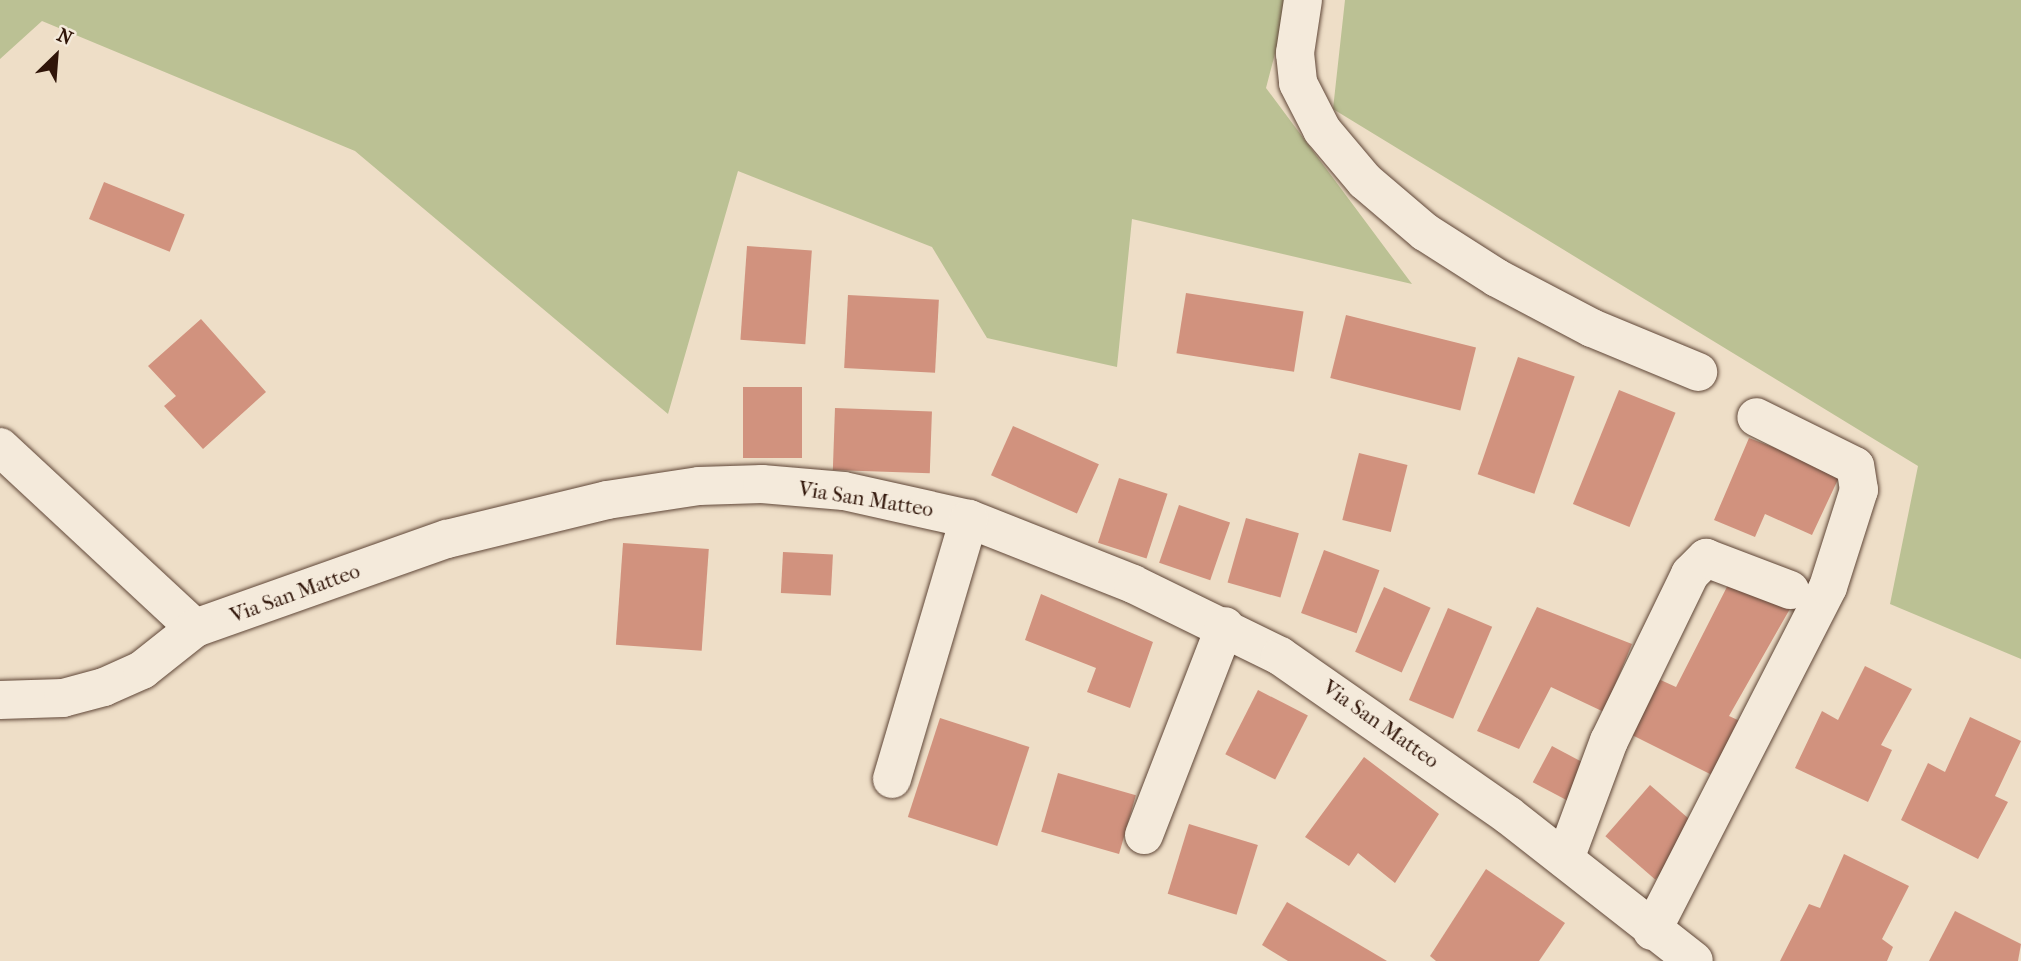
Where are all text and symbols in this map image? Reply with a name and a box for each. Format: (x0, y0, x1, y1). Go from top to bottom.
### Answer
north arrow (21, 21, 91, 91)
text: N (54, 24, 76, 50)
street label: Via San Matteo (797, 476, 935, 522)
street label: Via San Matteo (227, 558, 363, 628)
street label: Via San Matteo (1318, 675, 1444, 773)

